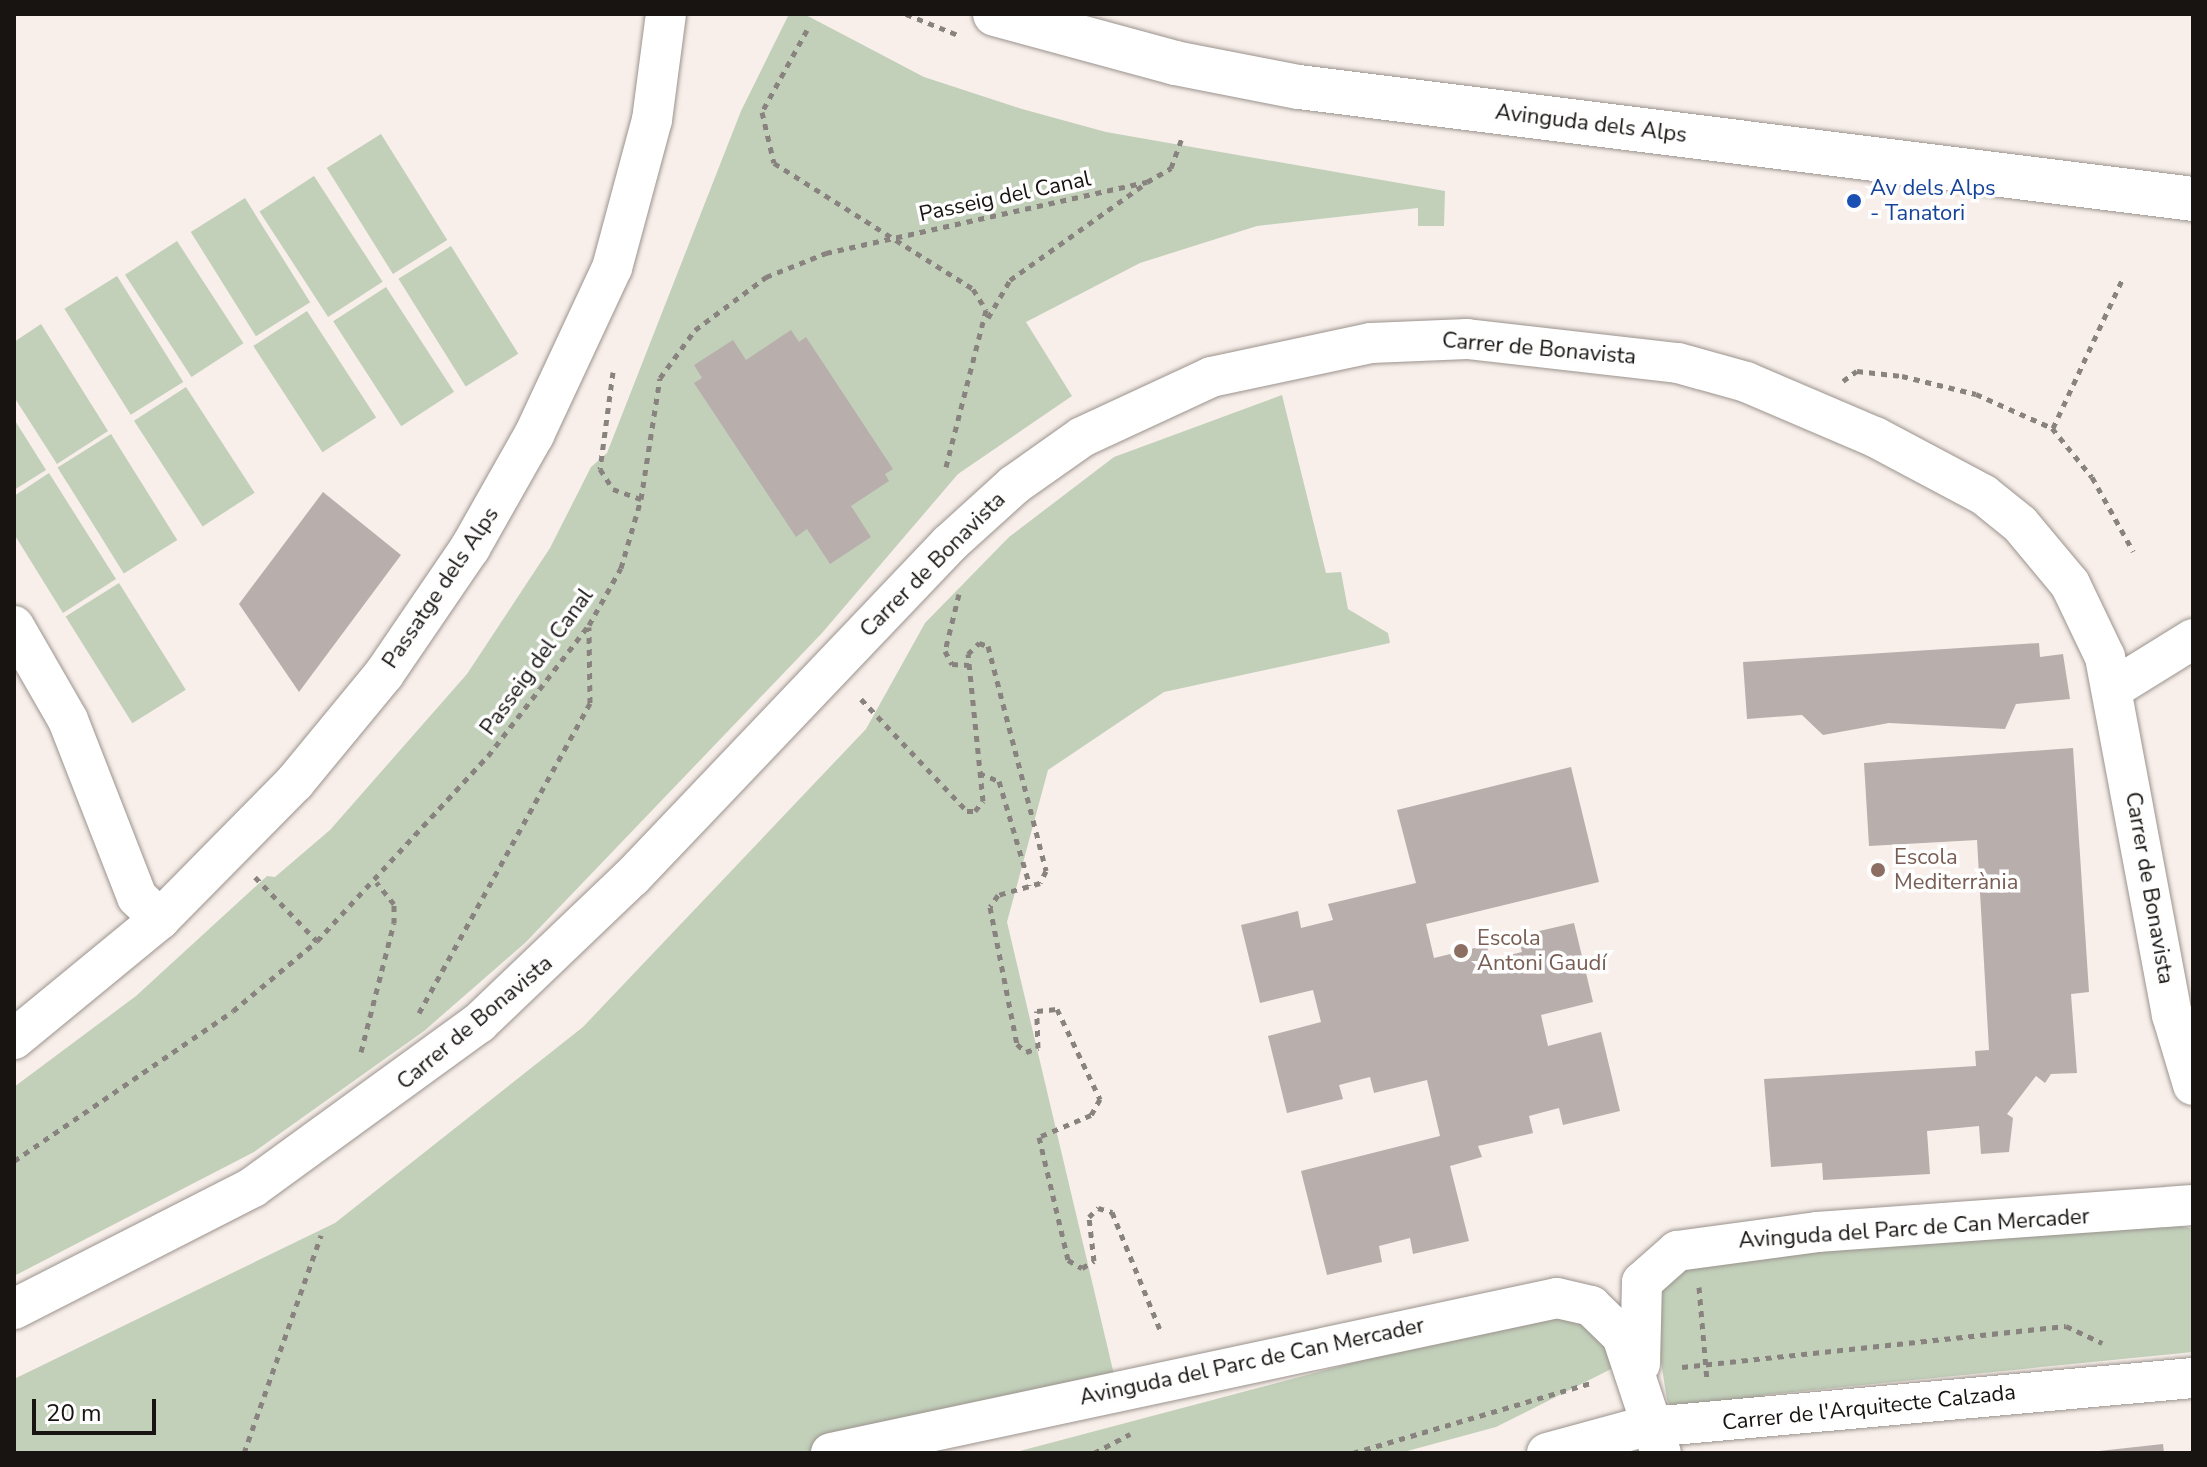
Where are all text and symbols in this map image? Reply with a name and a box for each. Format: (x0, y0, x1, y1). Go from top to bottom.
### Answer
street label: Avinguda dels Alps (1494, 99, 1688, 149)
street label: Passeig del Canal (917, 166, 1093, 228)
place label: Av dels Alps - Tanatori (1870, 175, 1996, 226)
marker: Av dels Alps - Tanatori (1845, 192, 1863, 210)
street label: Carrer de Bonavista (1441, 327, 1637, 371)
street label: Carrer de Bonavista (855, 487, 1011, 643)
street label: Passatge dels Alps (377, 502, 505, 674)
street label: Passeig del Canal (475, 583, 599, 741)
street label: Carrer de Bonavista (2119, 790, 2179, 986)
place label: Escola Mediterrània (1894, 844, 2018, 896)
marker: Escola Mediterrània (1869, 861, 1887, 879)
place label: Escola Antoni Gaudí (1477, 925, 1607, 976)
marker: Escola Antoni Gaudí (1452, 942, 1470, 960)
street label: Carrer de Bonavista (392, 950, 558, 1096)
street label: Avinguda del Parc de Can Mercader (1738, 1204, 2090, 1254)
street label: Avinguda del Parc de Can Mercader (1077, 1313, 1427, 1411)
street label: Carrer de l'Arquitecte Calzada (1721, 1379, 2017, 1437)
scale bar (36, 1383, 160, 1433)
text: 20 m (46, 1397, 102, 1429)

